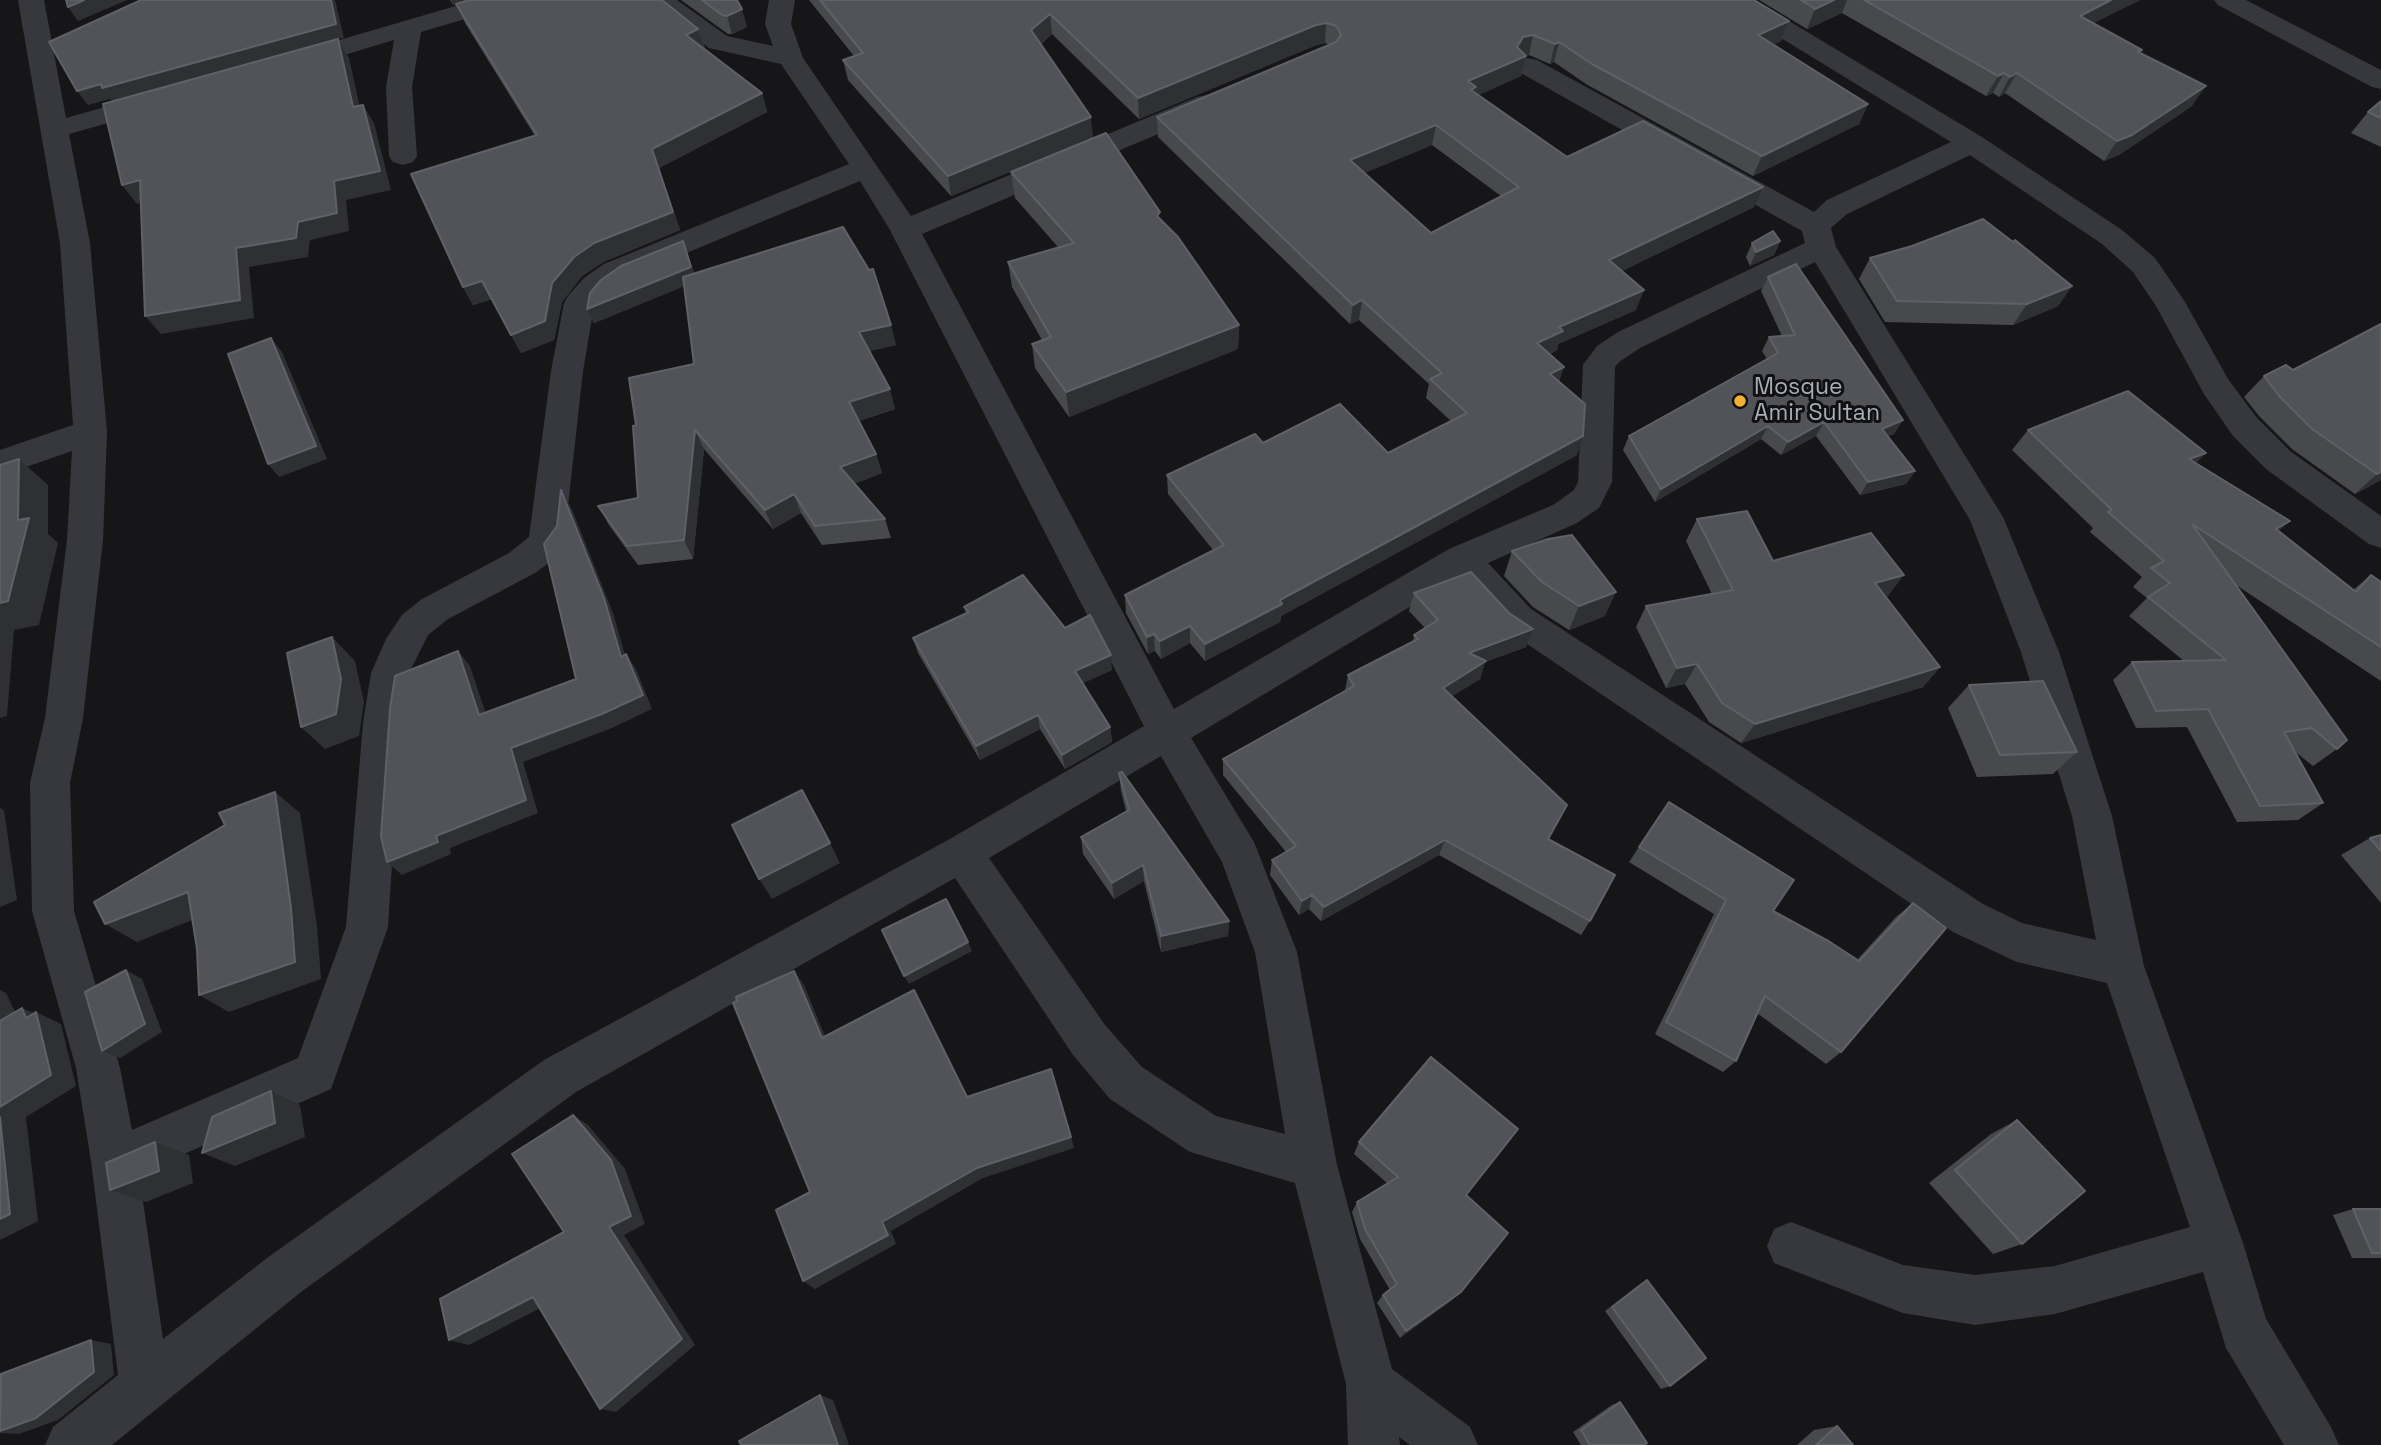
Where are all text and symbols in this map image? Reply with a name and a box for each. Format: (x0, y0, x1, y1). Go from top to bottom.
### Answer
place label: Mosque Amir Sultan (1754, 374, 1880, 428)
marker: Mosque Amir Sultan (1732, 393, 1748, 409)

